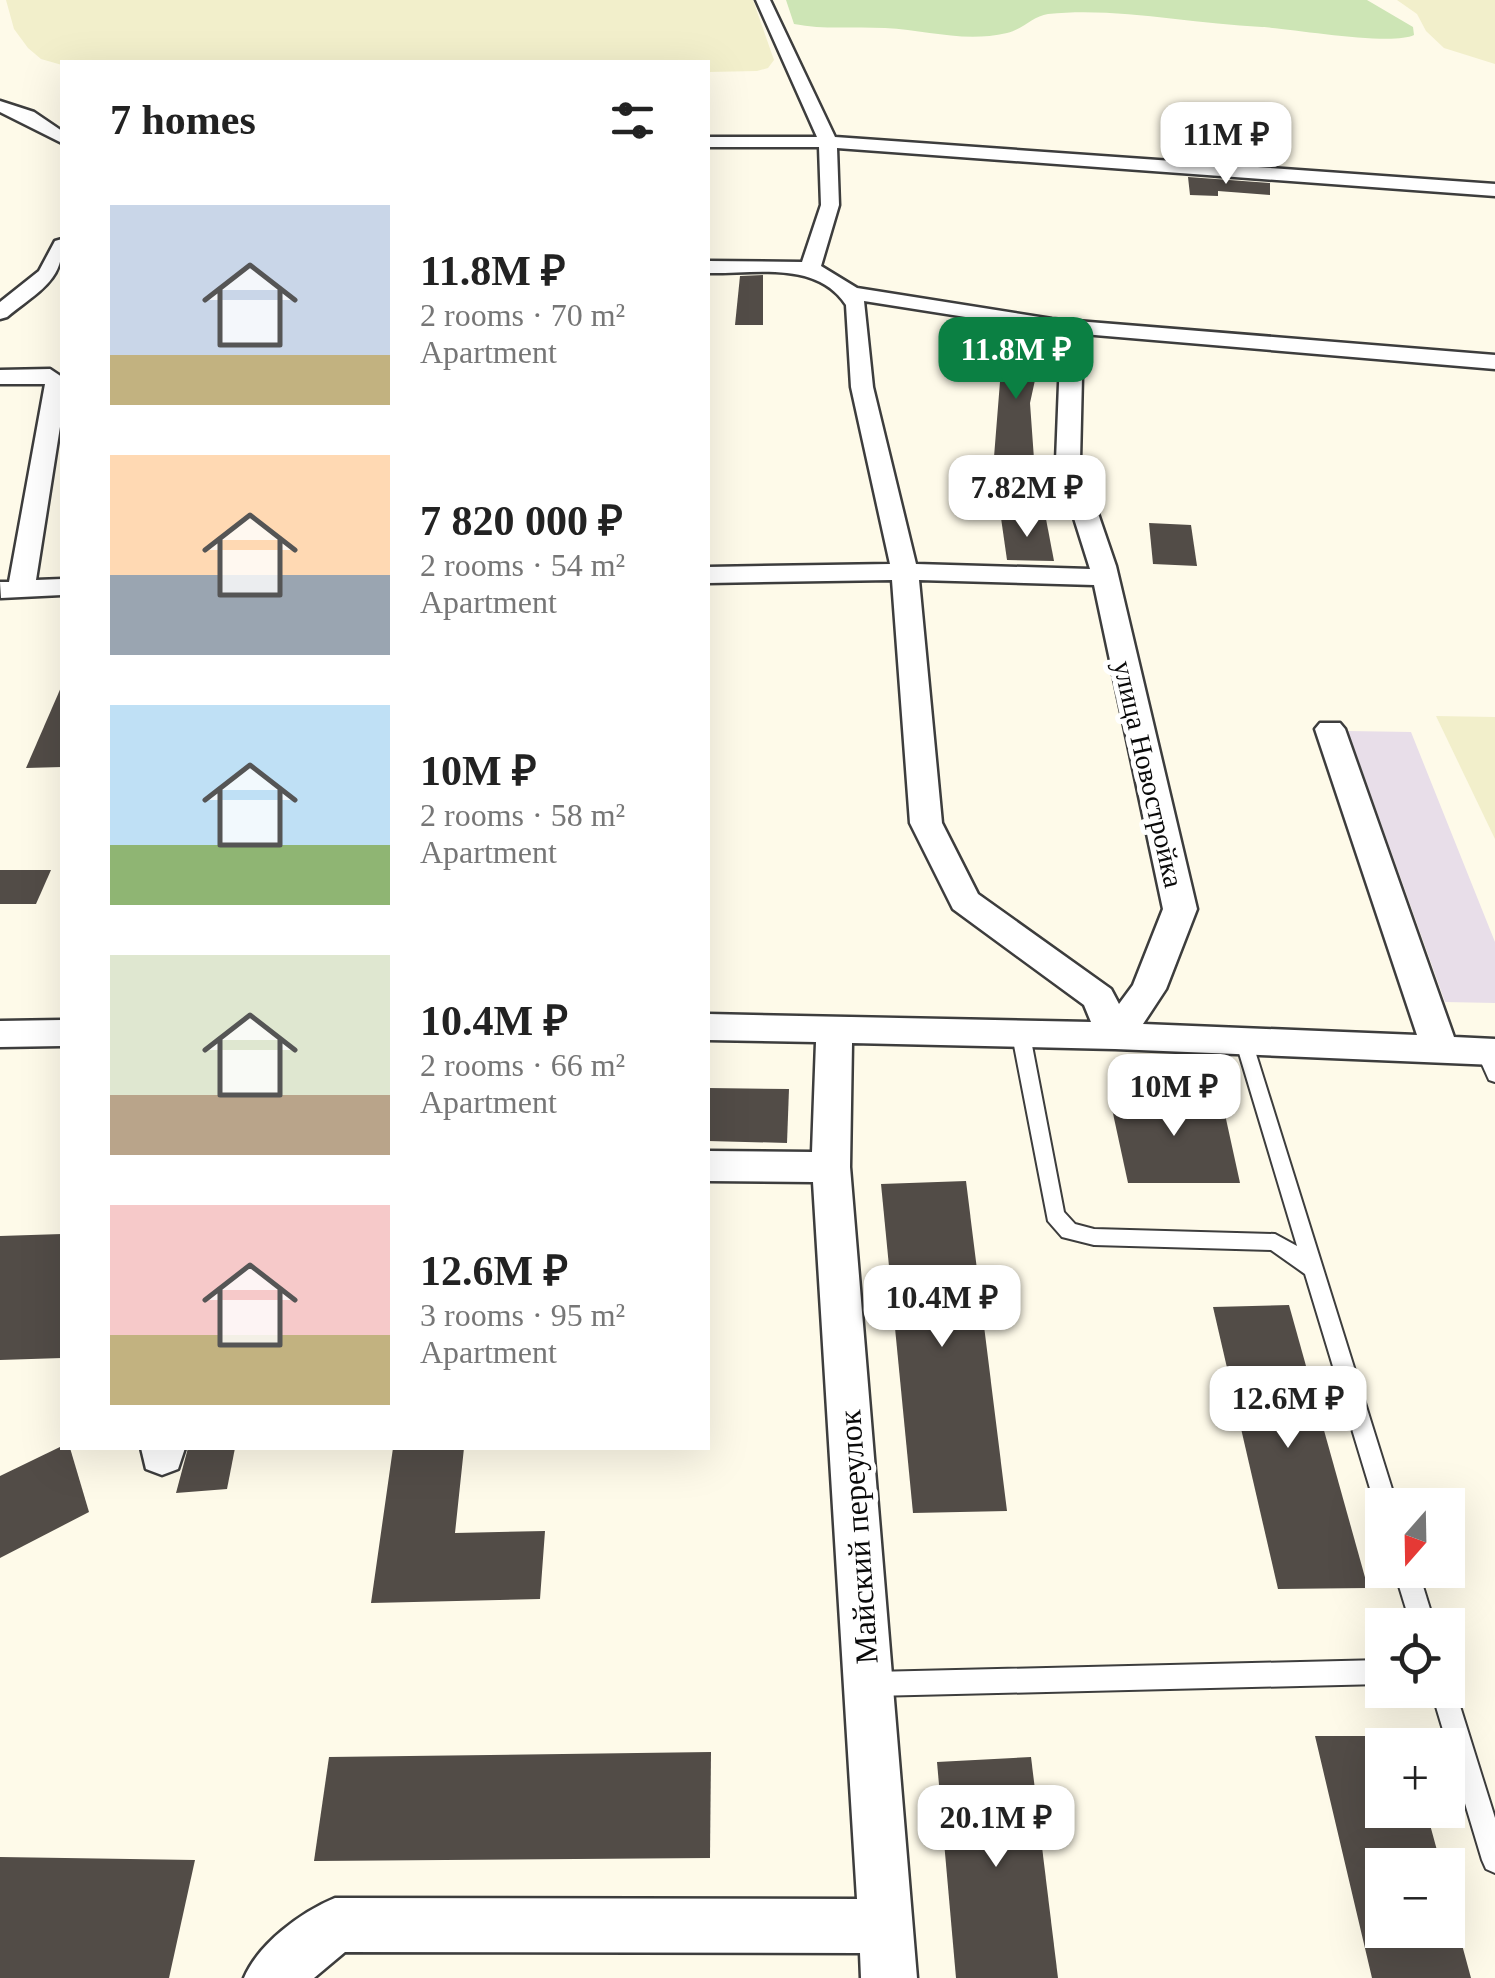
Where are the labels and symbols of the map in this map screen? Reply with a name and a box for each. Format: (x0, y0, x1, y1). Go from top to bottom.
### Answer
pin: 11M ₽ (1156, 102, 1296, 187)
pin: 11.8M ₽ (924, 317, 1108, 402)
pin: 7.82M ₽ (935, 455, 1119, 540)
street label: улица Новостройка (1107, 658, 1190, 891)
pin: 10M ₽ (1104, 1054, 1244, 1139)
pin: 10.4M ₽ (850, 1265, 1034, 1350)
pin: 12.6M ₽ (1196, 1366, 1380, 1451)
street label: Майский переулок (831, 1408, 885, 1665)
north arrow (1365, 1488, 1465, 1588)
pin: 20.1M ₽ (904, 1785, 1088, 1870)

